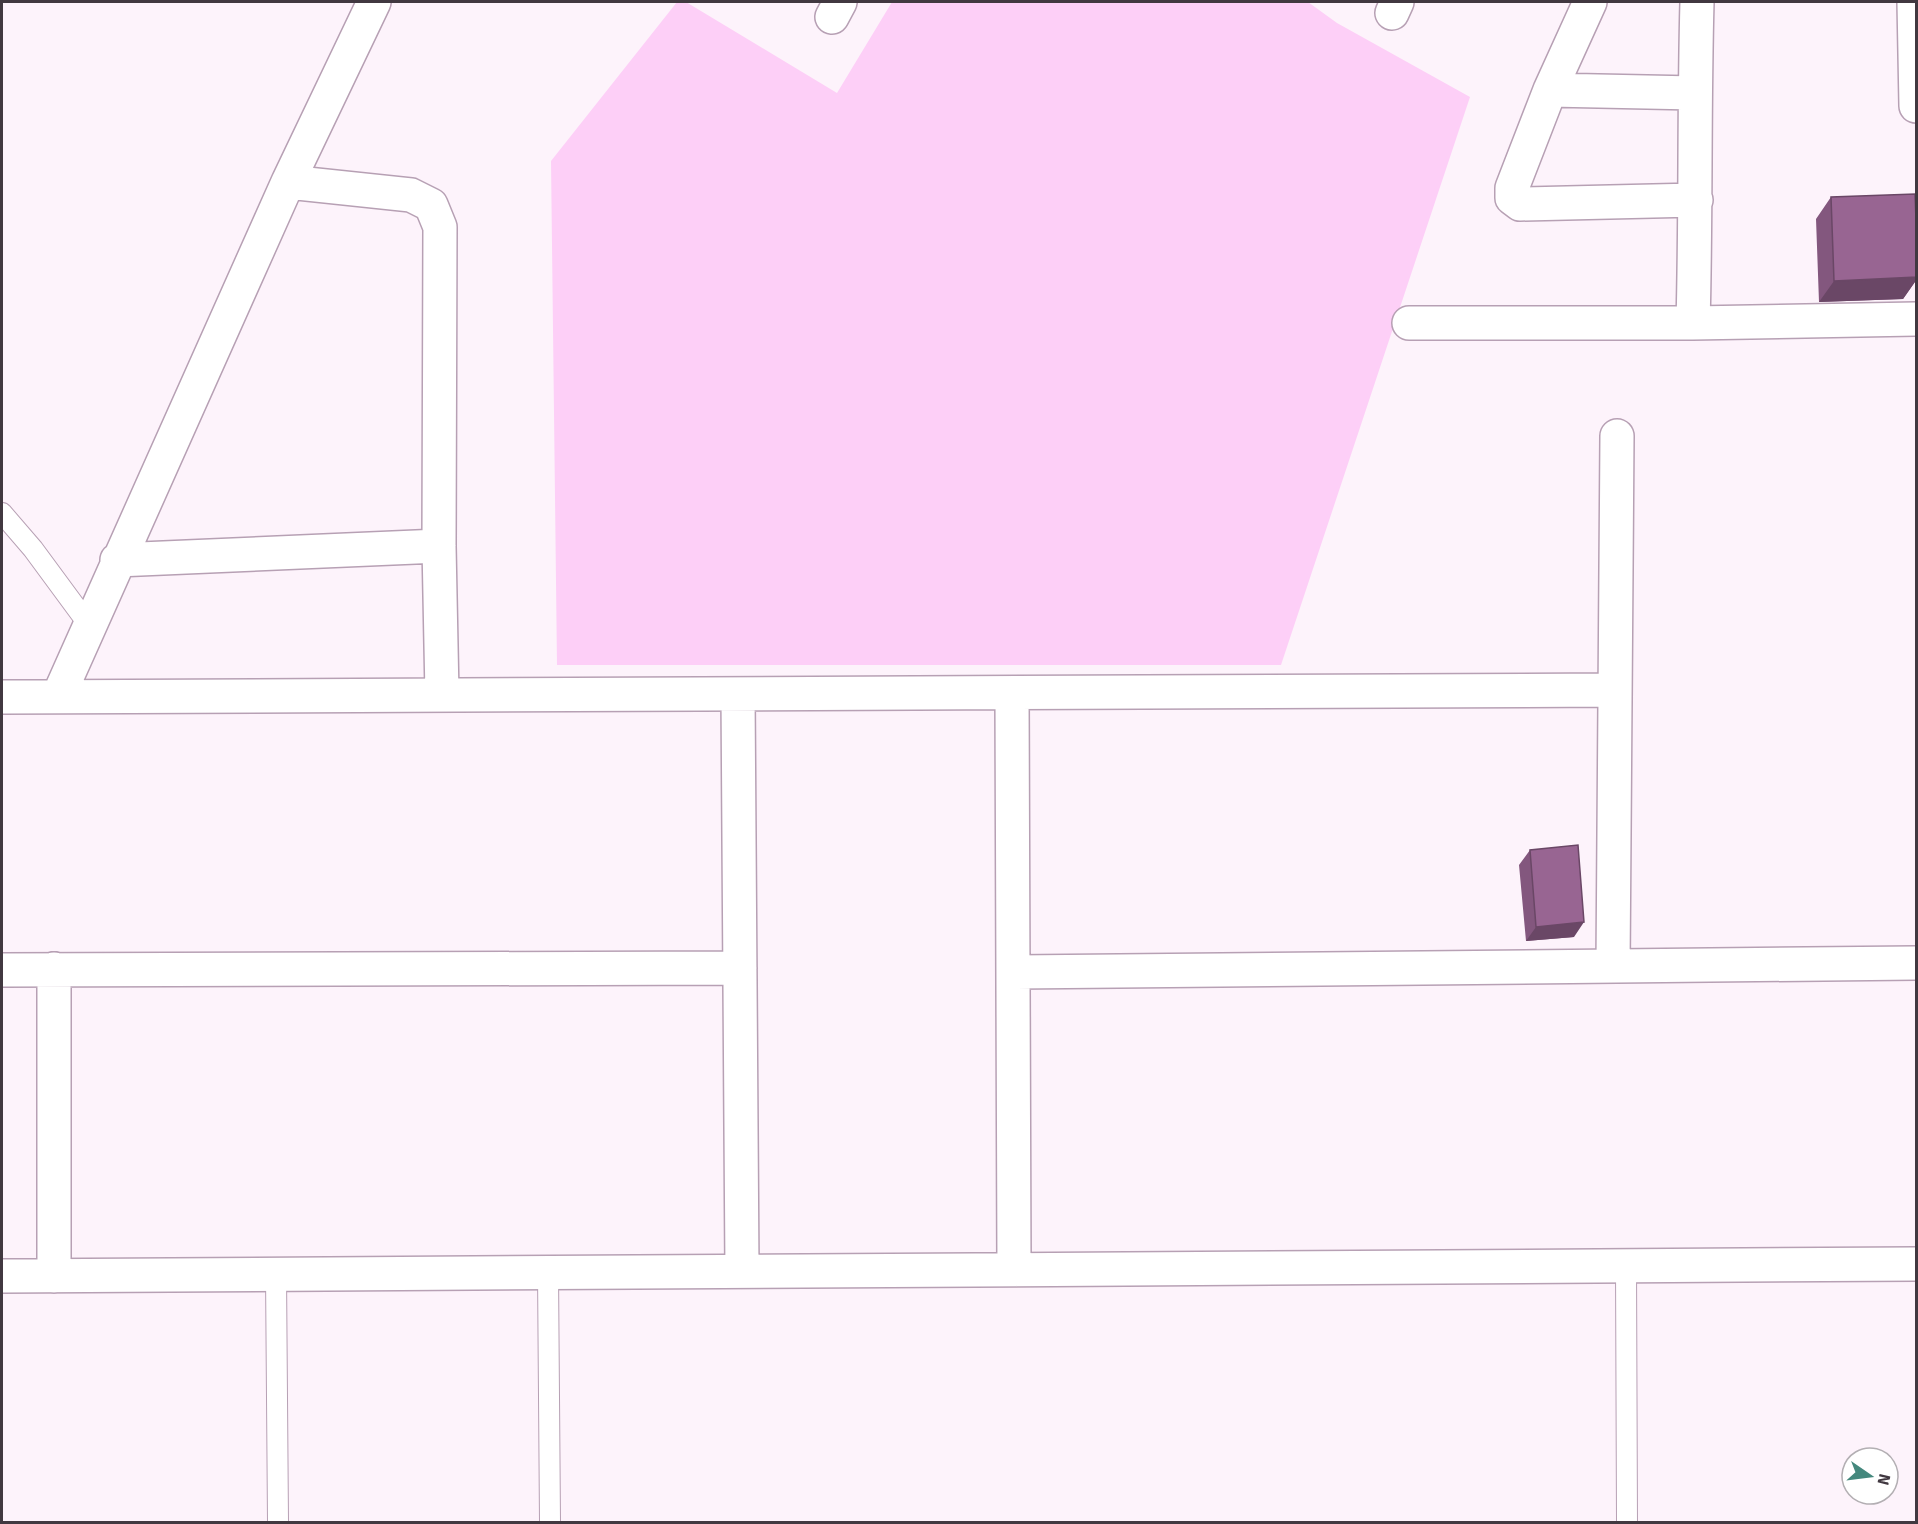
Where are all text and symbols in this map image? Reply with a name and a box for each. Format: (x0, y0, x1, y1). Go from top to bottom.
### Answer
north arrow (1840, 1446, 1900, 1506)
text: N (1873, 1472, 1895, 1487)

